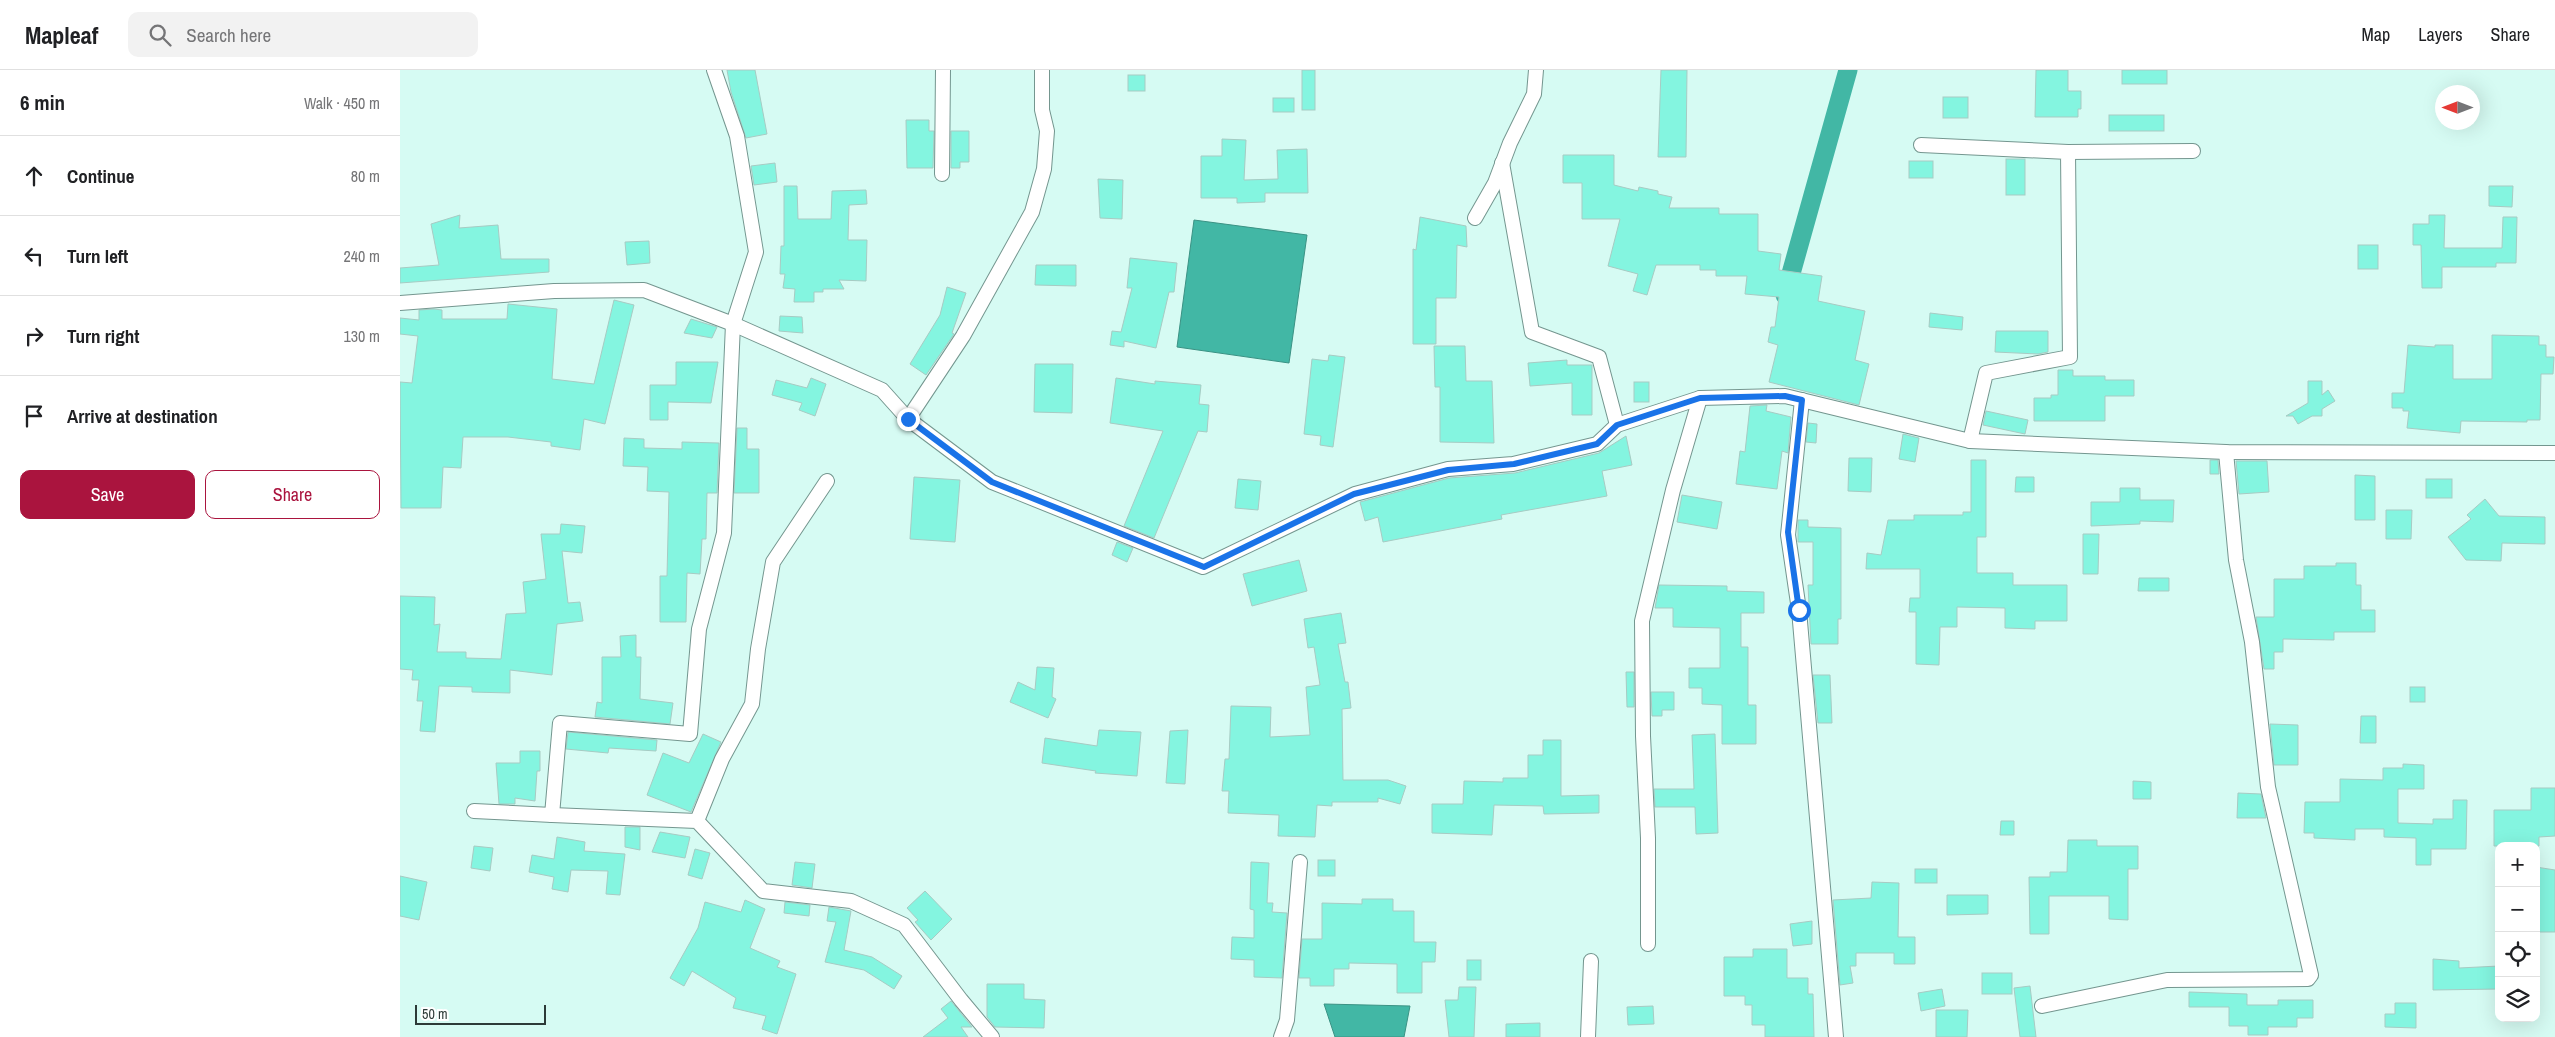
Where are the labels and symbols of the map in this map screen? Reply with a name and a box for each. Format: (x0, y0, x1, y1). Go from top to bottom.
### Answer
north arrow (2435, 85, 2480, 130)
route end (897, 408, 920, 431)
route start (1788, 599, 1811, 622)
scale bar (415, 1002, 546, 1025)

